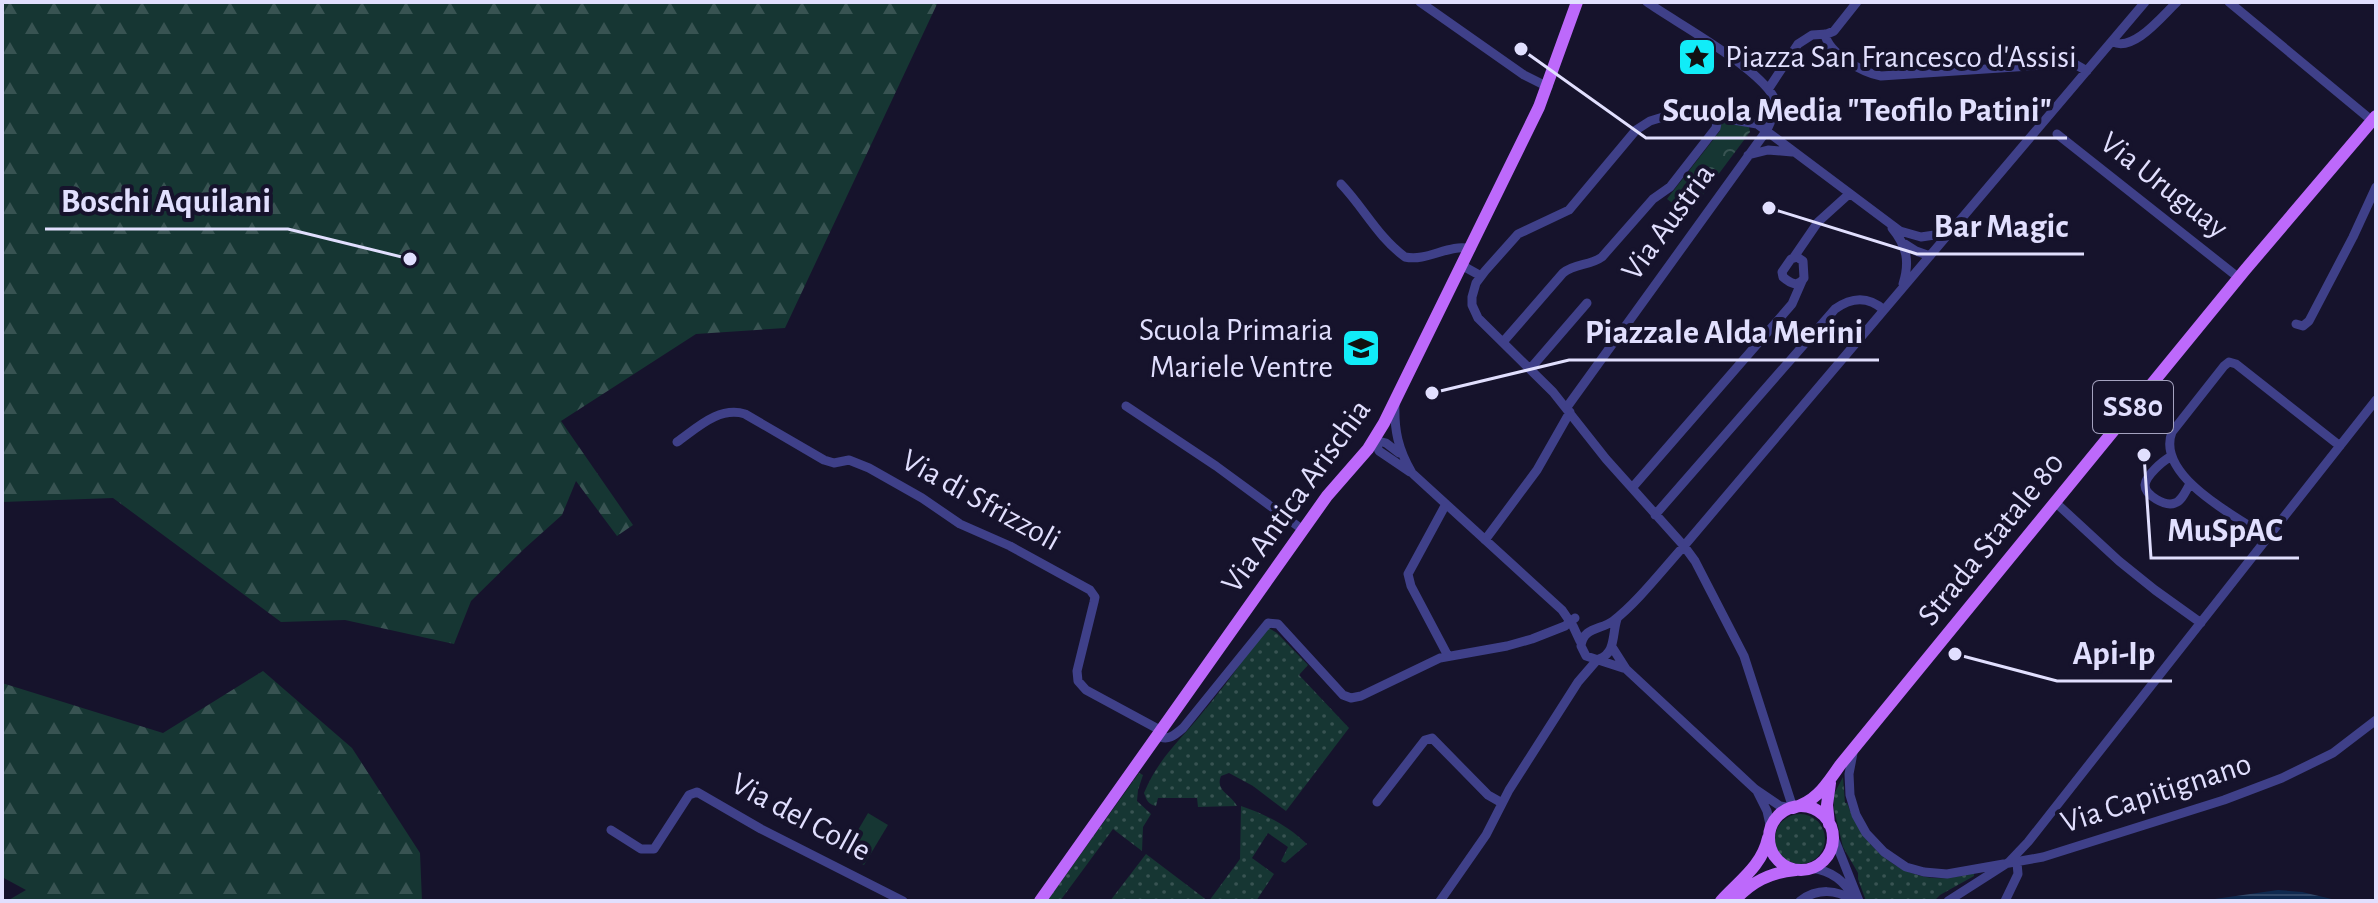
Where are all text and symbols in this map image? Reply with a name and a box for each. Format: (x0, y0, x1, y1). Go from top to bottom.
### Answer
place icon: Piazza San Francesco d'Assisi (1676, 36, 1718, 78)
place label: Piazza San Francesco d'Assisi (1725, 41, 2077, 73)
callout: Scuola Media "Teofilo Patini" (1646, 80, 2067, 138)
text: Scuola Media "Teofilo Patini" (1662, 94, 2052, 128)
street label: Via Uruguay (2094, 126, 2234, 245)
street label: Via Austria (1615, 158, 1721, 286)
callout: Boschi Aquilani (45, 171, 288, 229)
text: Boschi Aquilani (61, 185, 271, 219)
callout: Bar Magic (1917, 196, 2084, 254)
text: Bar Magic (1934, 210, 2068, 244)
callout: Piazzale Alda Merini (1569, 302, 1879, 360)
place label: Scuola Primaria Mariele Ventre (1139, 314, 1333, 383)
text: Piazzale Alda Merini (1585, 316, 1863, 350)
school or university icon: Scuola Primaria Mariele Ventre (1340, 327, 1382, 369)
road number: SS80 (2093, 381, 2173, 433)
street label: Via Antica Arischia (1215, 393, 1377, 599)
street label: Via di Sfrizzoli (896, 443, 1066, 557)
street label: Strada Statale 80 (1912, 447, 2070, 631)
callout: MuSpAC (2151, 500, 2299, 558)
text: MuSpAC (2167, 514, 2283, 548)
callout: Api-Ip (2057, 623, 2172, 681)
text: Api-Ip (2073, 637, 2155, 671)
street label: Via Capitignano (2057, 747, 2255, 839)
street label: Via del Colle (726, 767, 876, 867)

